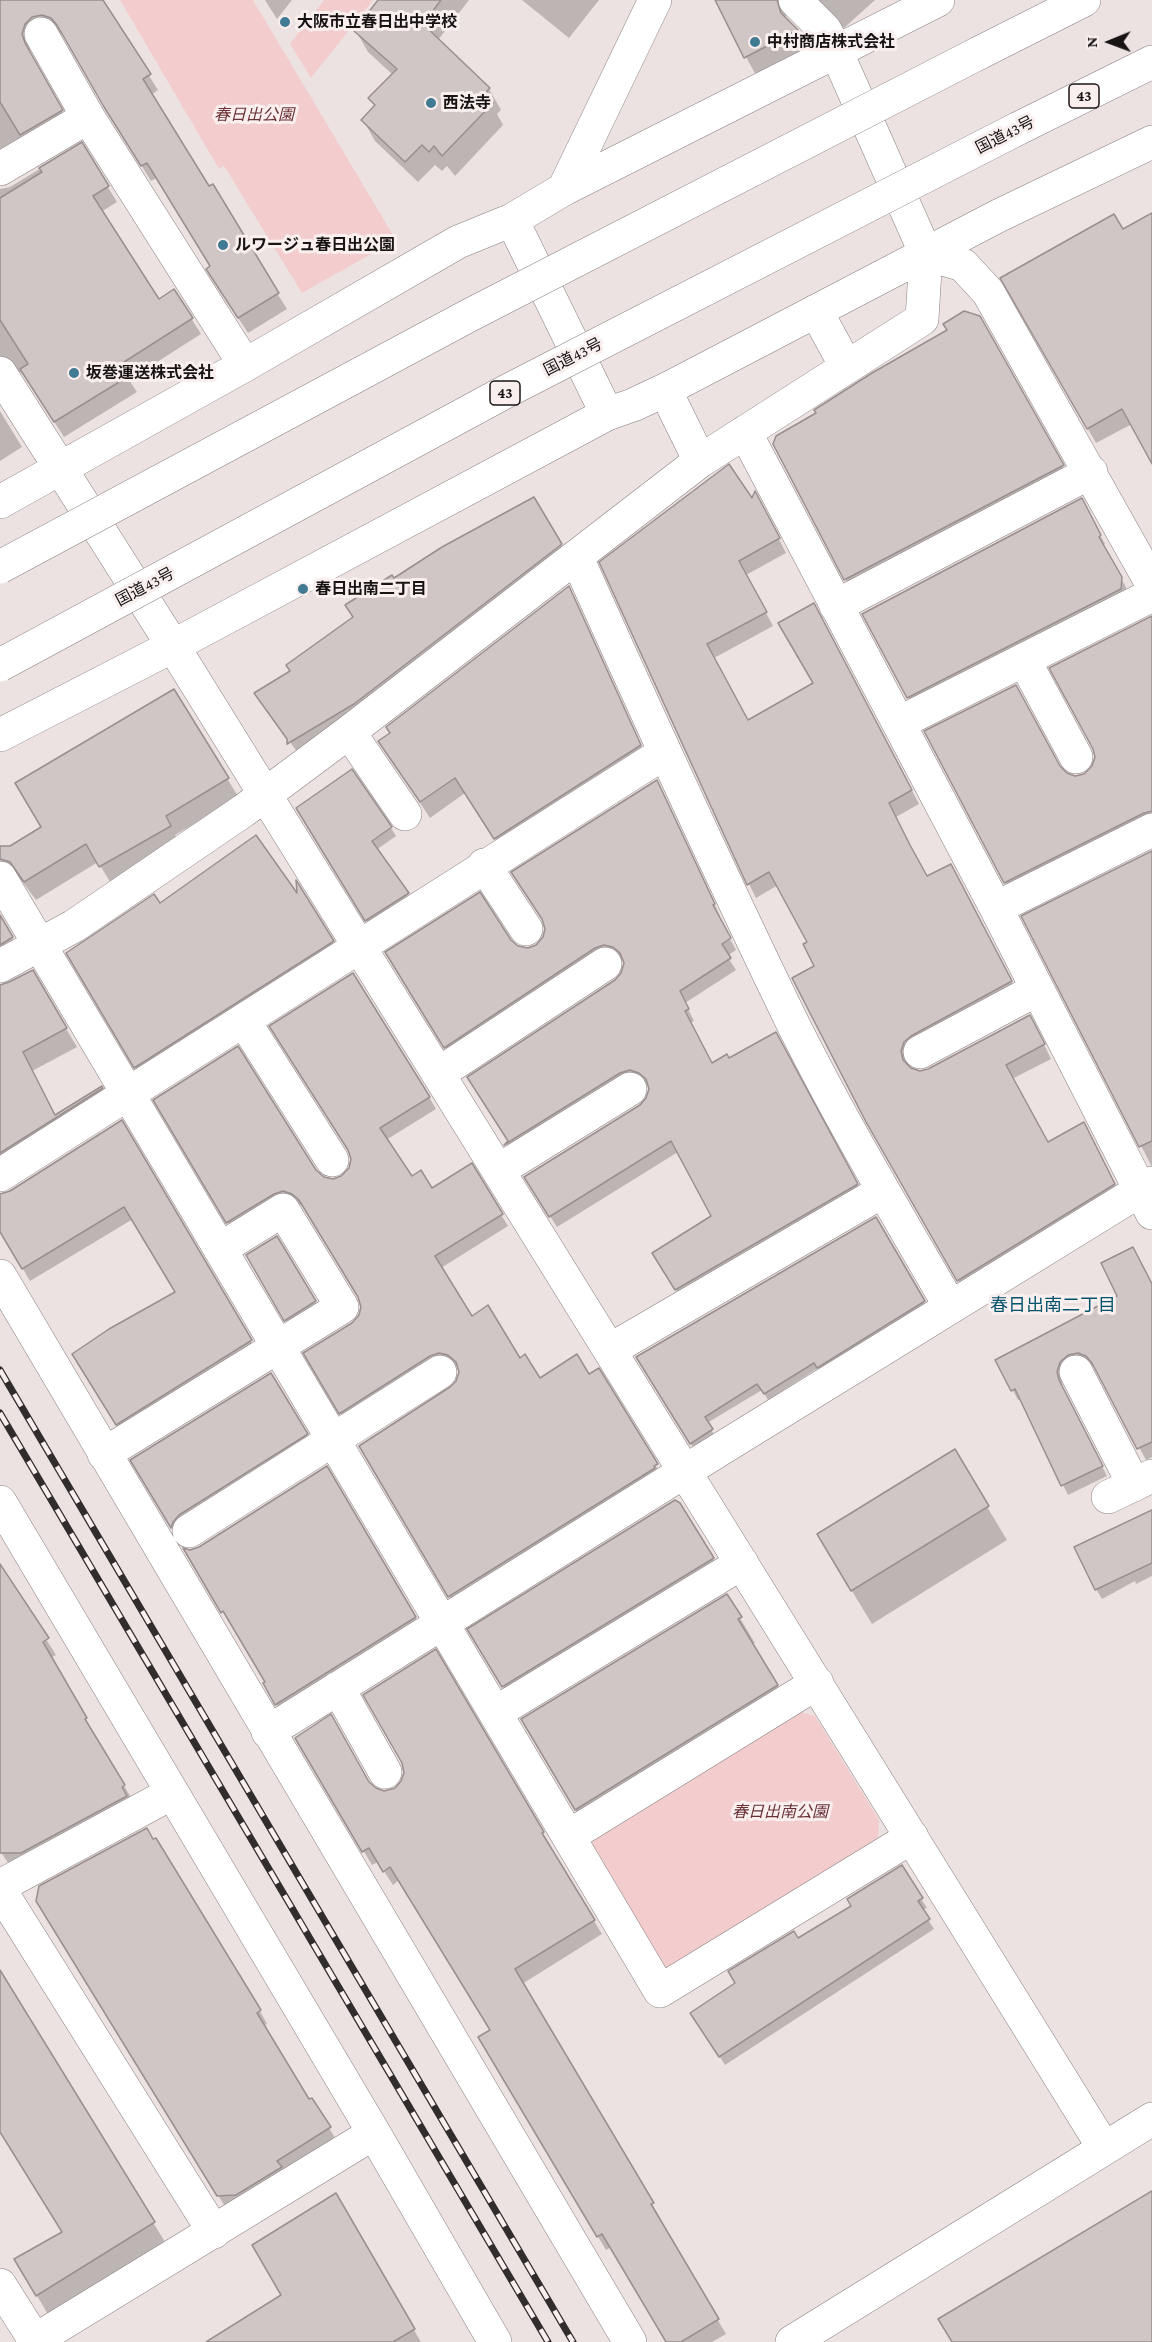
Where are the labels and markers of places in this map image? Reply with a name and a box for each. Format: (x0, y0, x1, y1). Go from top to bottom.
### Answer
place label: 大阪市立春日出中学校 (297, 12, 457, 32)
marker: 大阪市立春日出中学校 (278, 15, 292, 29)
place label: 中村商店株式会社 (767, 32, 895, 52)
marker: 中村商店株式会社 (748, 35, 762, 49)
place label: 西法寺 (443, 93, 491, 113)
marker: 西法寺 (424, 96, 438, 110)
place label: ルワージュ春日出公園 (235, 235, 395, 255)
marker: ルワージュ春日出公園 (216, 238, 230, 252)
place label: 坂巻運送株式会社 (86, 363, 214, 383)
marker: 坂巻運送株式会社 (67, 366, 81, 380)
place label: 春日出南二丁目 (315, 579, 427, 599)
marker: 春日出南二丁目 (296, 582, 310, 596)

